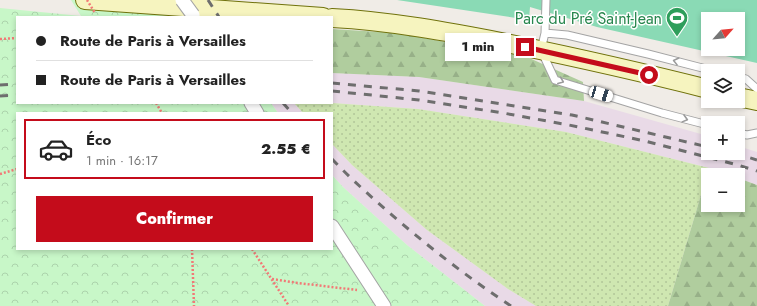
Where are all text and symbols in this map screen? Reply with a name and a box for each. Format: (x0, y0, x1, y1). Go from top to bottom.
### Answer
sports icon: Parc du Pré Saint-Jean (664, 5, 690, 38)
place label: Parc du Pré Saint-Jean (515, 7, 662, 30)
north arrow (701, 12, 745, 56)
map controls (701, 12, 745, 212)
text: Route de Paris à Versailles (60, 30, 246, 52)
callout: 1 min (445, 33, 511, 61)
text: 1 min (462, 37, 494, 56)
route end (516, 38, 534, 56)
one-way arrow (673, 58, 680, 66)
button: layers (701, 64, 745, 108)
route start (640, 66, 658, 84)
text: Route de Paris à Versailles (60, 69, 246, 91)
one-way arrow (557, 77, 564, 85)
car (588, 85, 614, 103)
one-way arrow (681, 114, 688, 123)
button: + (701, 116, 745, 160)
text: Éco (86, 129, 111, 151)
icon: car (38, 131, 74, 167)
text: 2.55 € (261, 138, 311, 160)
text: 1 min · 16:17 (86, 151, 158, 170)
button: − (701, 168, 745, 212)
button: Confirmer (36, 196, 313, 242)

